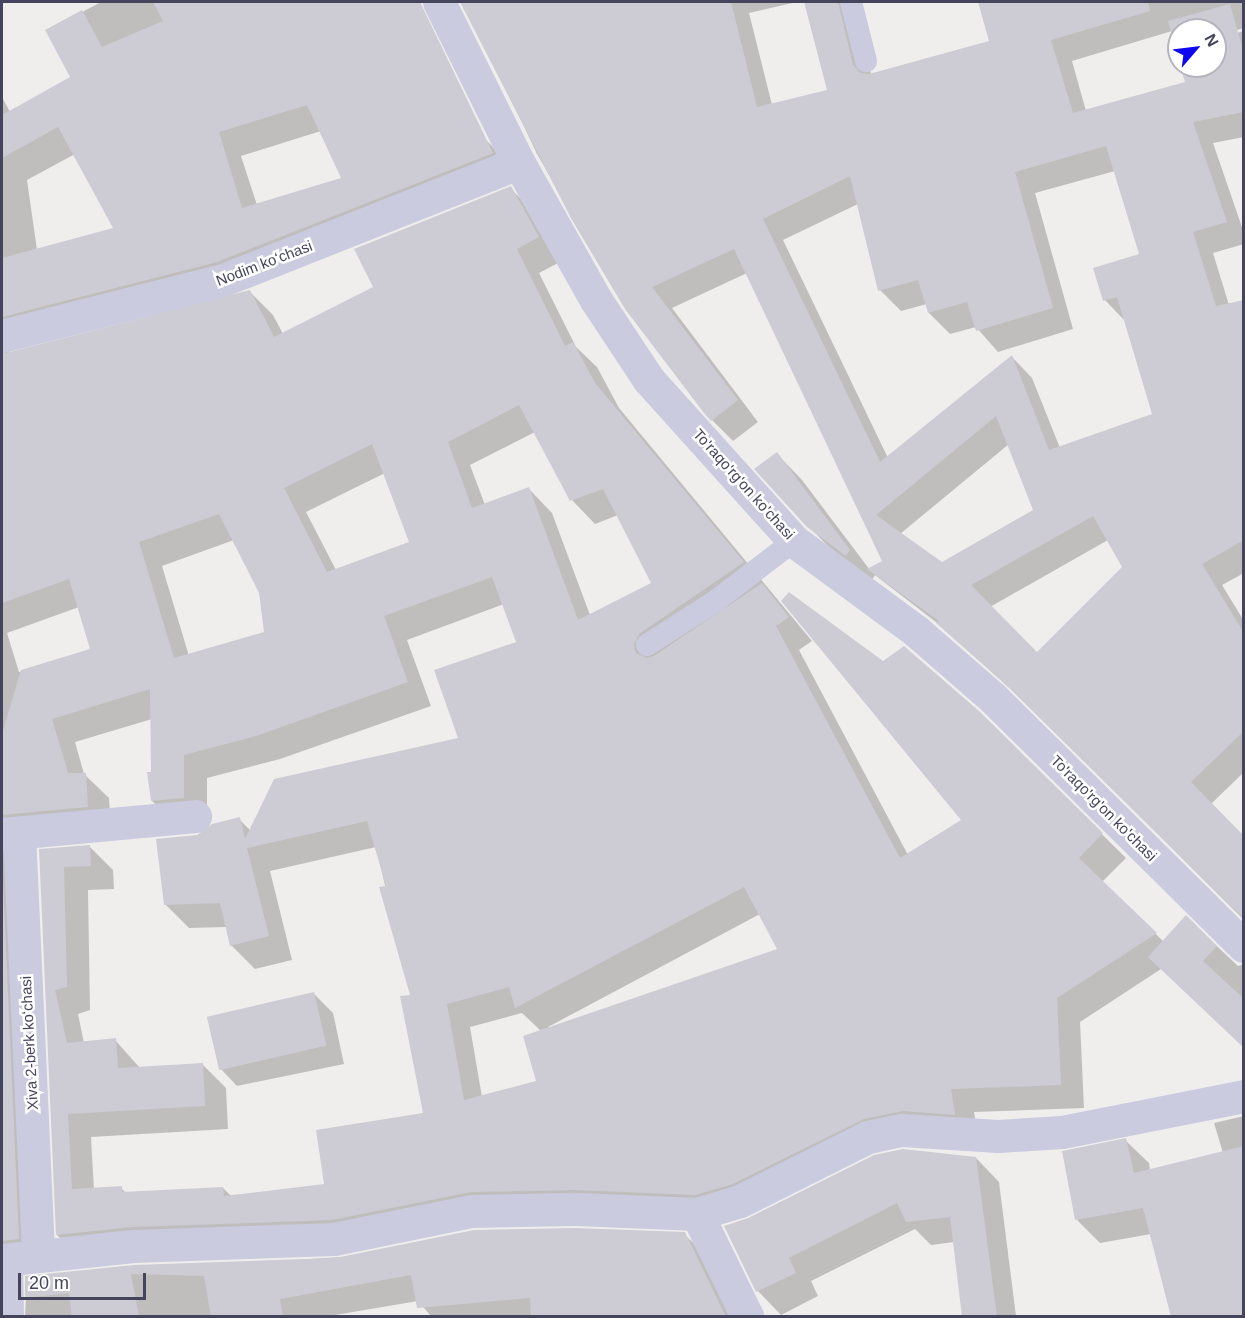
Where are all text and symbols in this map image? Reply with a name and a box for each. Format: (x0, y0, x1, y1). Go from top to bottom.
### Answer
north arrow (1167, 18, 1227, 78)
text: N (1201, 31, 1222, 49)
street label: Nodim koʻchasi (213, 236, 315, 290)
street label: To'raqo'rg'on ko'chasi (690, 425, 798, 543)
street label: To'raqo'rg'on ko'chasi (1047, 751, 1161, 865)
street label: Xiva 2-berk koʻchasi (16, 976, 42, 1110)
scale bar (21, 1261, 148, 1299)
text: 20 m (29, 1273, 69, 1293)

